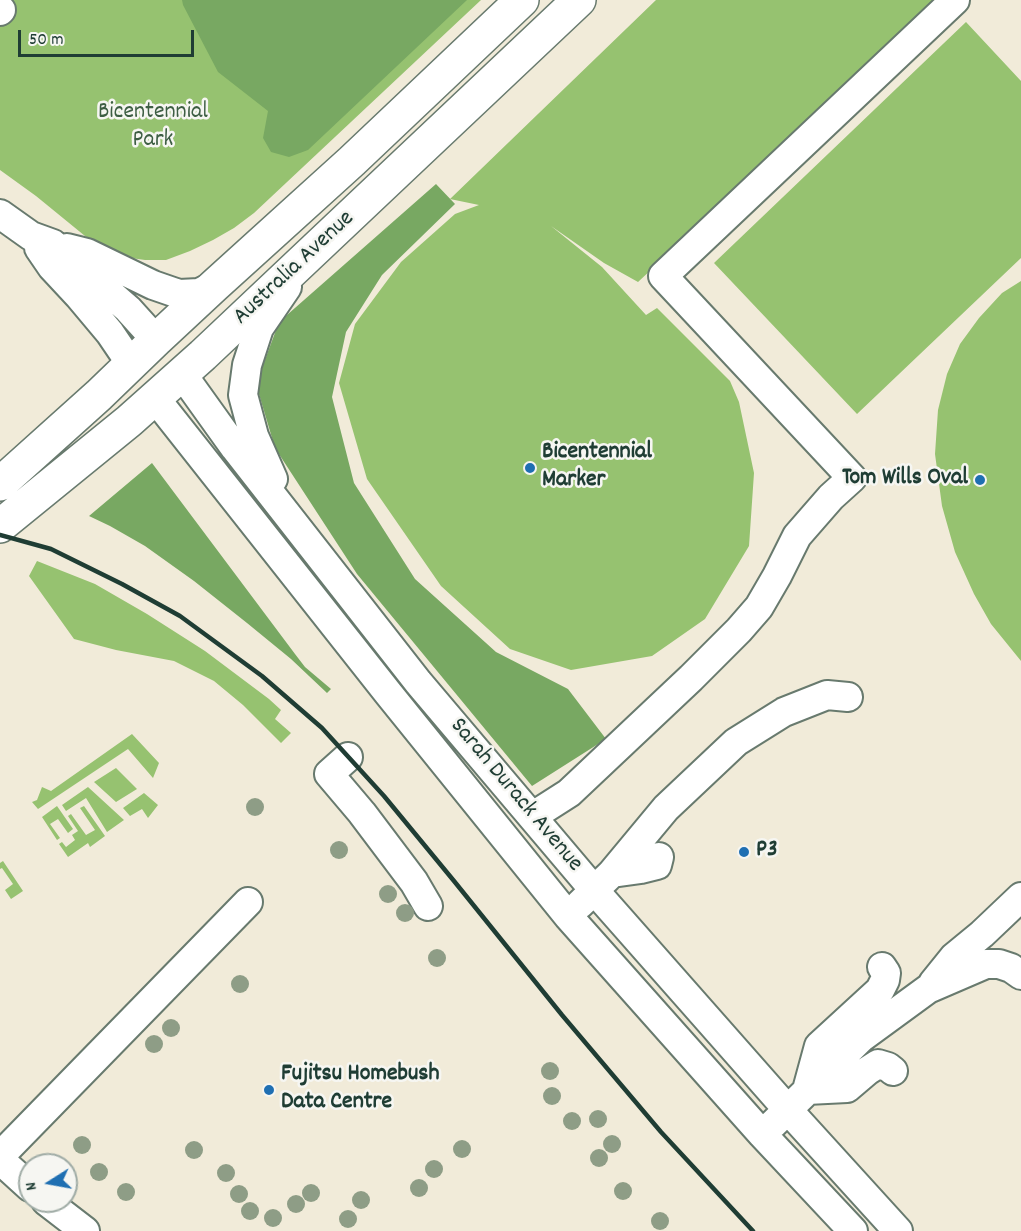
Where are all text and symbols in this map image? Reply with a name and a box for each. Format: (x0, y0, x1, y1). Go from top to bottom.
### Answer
scale bar (21, 18, 196, 56)
text: 50 m (29, 28, 64, 53)
park label: Bicentennial Park (98, 100, 208, 156)
street label: Australia Avenue (228, 206, 362, 332)
place label: Bicentennial Marker (542, 440, 652, 496)
marker: Bicentennial Marker (523, 461, 537, 475)
place label: Tom Wills Oval (842, 466, 968, 494)
marker: Tom Wills Oval (973, 473, 987, 487)
street label: Sarah Durack Avenue (442, 713, 588, 879)
place label: P3 (756, 838, 778, 866)
marker: P3 (737, 845, 751, 859)
place label: Fujitsu Homebush Data Centre (281, 1062, 439, 1118)
marker: Fujitsu Homebush Data Centre (262, 1083, 276, 1097)
north arrow (18, 1153, 78, 1213)
text: N (20, 1180, 44, 1192)

